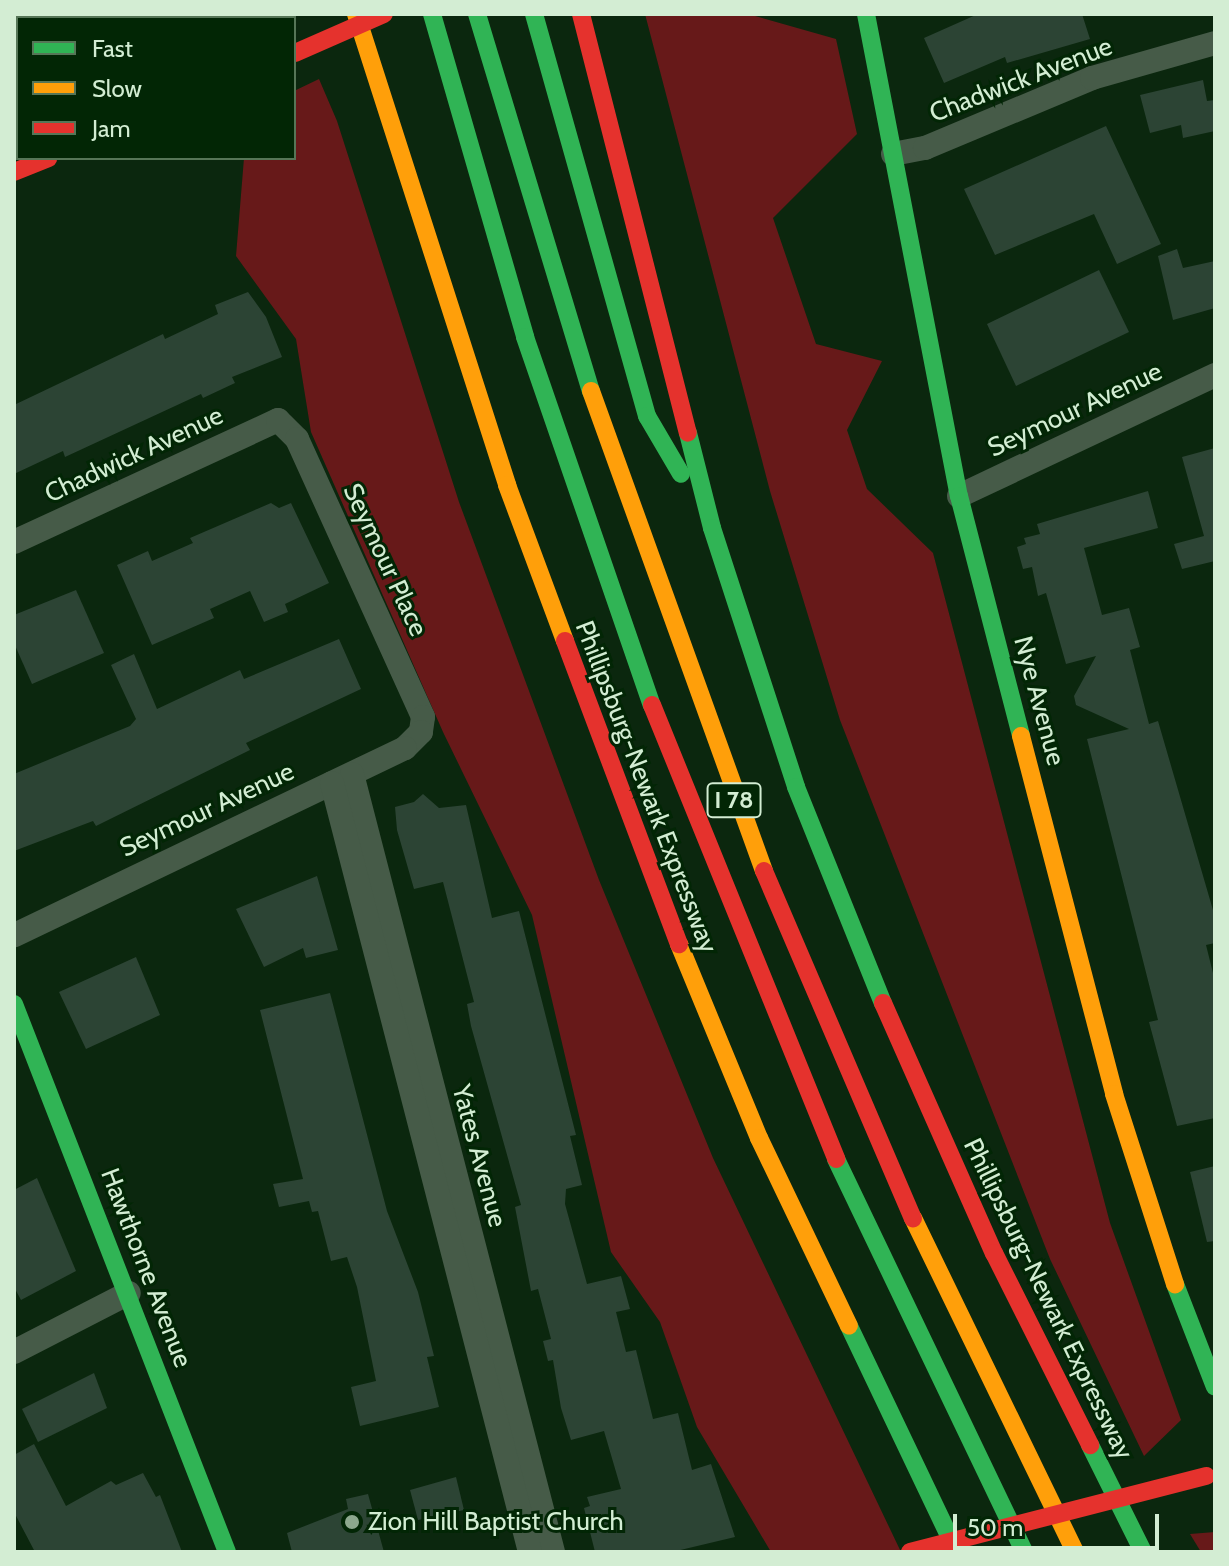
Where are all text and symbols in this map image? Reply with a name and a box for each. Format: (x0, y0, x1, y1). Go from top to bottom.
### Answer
legend (16, 16, 296, 160)
street label: Chadwick Avenue (925, 31, 1117, 129)
text: Fast (92, 34, 133, 63)
text: Slow (92, 74, 142, 103)
text: Jam (92, 114, 130, 143)
street label: Seymour Avenue (983, 356, 1167, 464)
street label: Chadwick Avenue (40, 400, 228, 510)
street label: Seymour Place (336, 479, 434, 641)
street label: Phillipsburg-Newark Expressway (568, 616, 724, 958)
street label: Nye Avenue (1007, 633, 1071, 769)
street label: Seymour Avenue (115, 756, 299, 864)
road number: I 78 (706, 780, 762, 820)
street label: Yates Avenue (445, 1081, 513, 1231)
street label: Phillipsburg-Newark Expressway (957, 1133, 1139, 1465)
street label: Hawthorne Avenue (94, 1164, 198, 1372)
scale bar (957, 1498, 1163, 1548)
place label: Zion Hill Baptist Church (368, 1506, 624, 1538)
marker: Zion Hill Baptist Church (343, 1513, 361, 1531)
text: 50 m (967, 1513, 1023, 1542)

